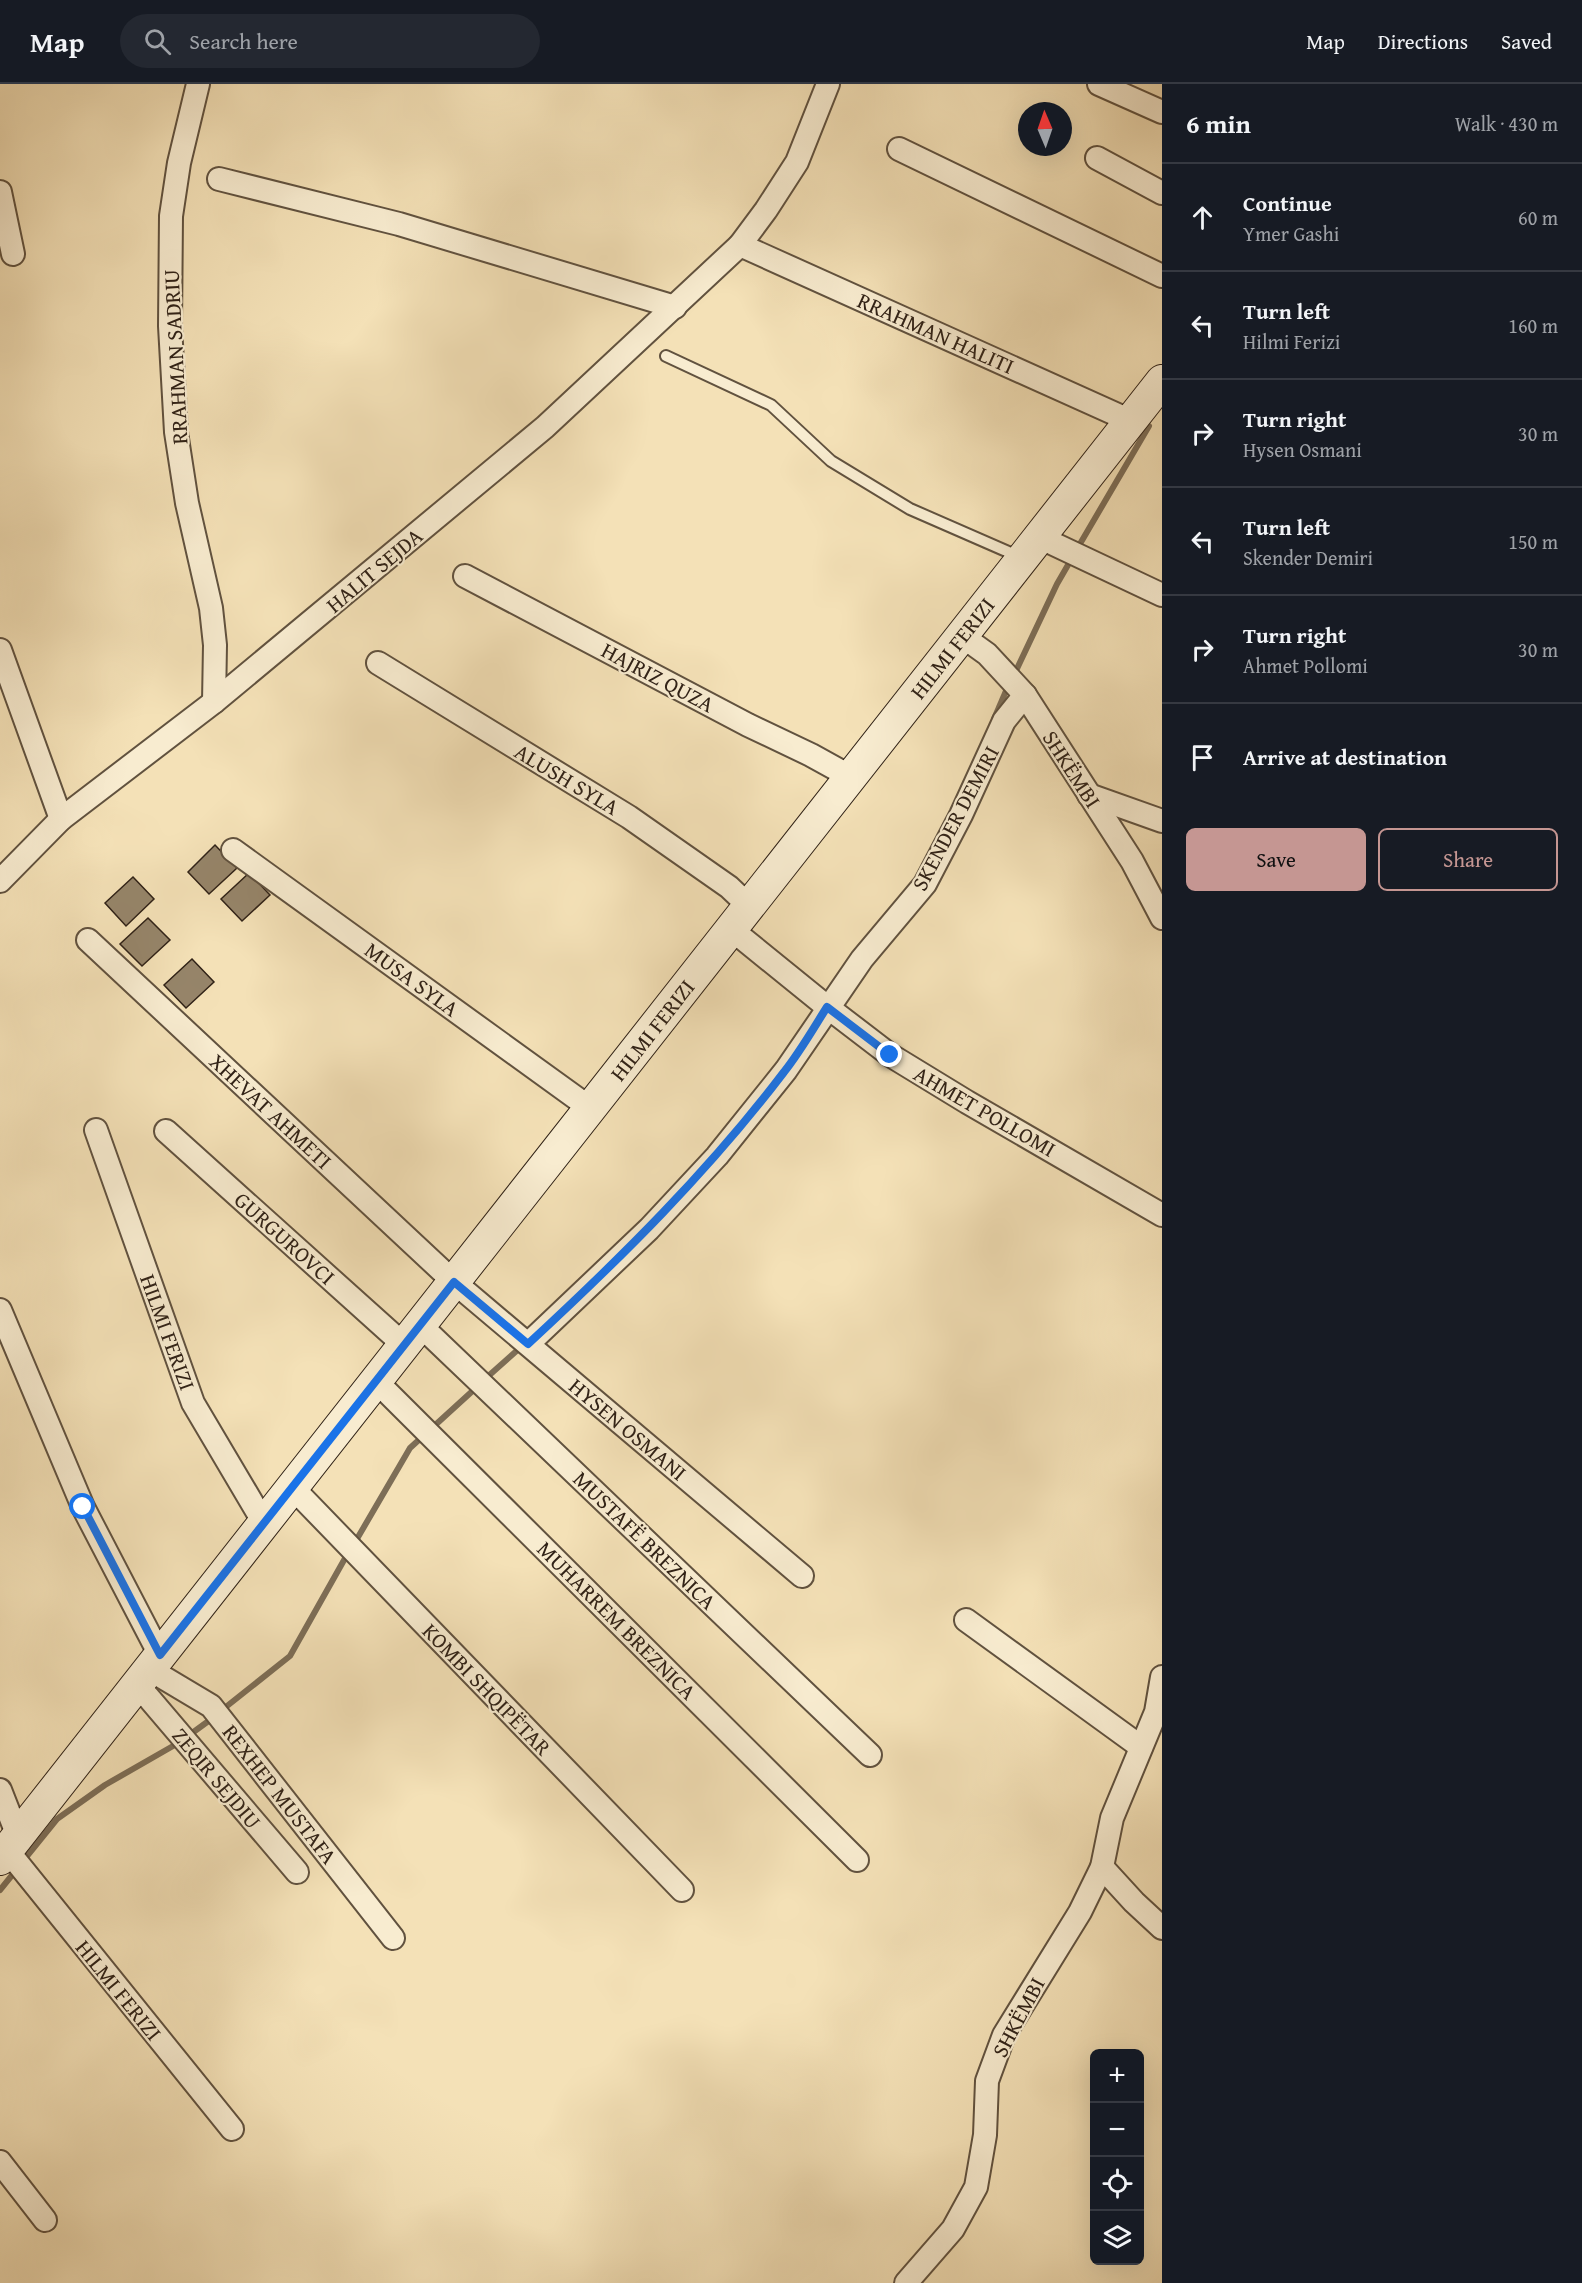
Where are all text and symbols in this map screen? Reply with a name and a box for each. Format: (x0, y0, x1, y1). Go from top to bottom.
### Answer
search box (120, 14, 540, 68)
text: Map (30, 21, 84, 62)
icon: search (141, 25, 174, 58)
text: Search here (189, 25, 298, 57)
text: Map (1306, 26, 1345, 57)
text: Directions (1378, 26, 1468, 57)
text: Saved (1501, 26, 1552, 57)
north arrow (1018, 102, 1072, 156)
text: 6 min (1186, 104, 1251, 143)
text: Walk · 430 m (1455, 109, 1558, 138)
text: Continue (1243, 187, 1332, 219)
icon: ahead (1186, 201, 1219, 234)
text: 60 m (1518, 203, 1558, 232)
text: Ymer Gashi (1243, 219, 1339, 248)
street label: RRAHMAN SADRIU (154, 269, 196, 445)
street label: RRAHMAN HALITI (853, 284, 1019, 382)
text: Turn left (1243, 295, 1330, 327)
icon: left (1186, 309, 1219, 342)
text: 160 m (1508, 311, 1558, 340)
text: Hilmi Ferizi (1243, 327, 1340, 356)
text: Turn right (1243, 403, 1346, 435)
icon: right (1186, 417, 1219, 450)
text: 30 m (1518, 419, 1558, 448)
text: Hysen Osmani (1243, 435, 1362, 464)
text: Turn left (1243, 511, 1330, 543)
street label: HALIT SEJDA (319, 520, 430, 620)
icon: left (1186, 525, 1219, 558)
text: 150 m (1508, 527, 1558, 556)
text: Skender Demiri (1243, 543, 1373, 572)
street label: HILMI FERIZI (902, 590, 1002, 706)
text: Turn right (1243, 619, 1346, 651)
icon: right (1186, 633, 1219, 666)
street label: HAJRIZ QUZA (596, 634, 721, 720)
text: 30 m (1518, 635, 1558, 664)
text: Ahmet Pollomi (1243, 651, 1368, 680)
street label: SHKËMBI (1035, 724, 1109, 814)
street label: ALUSH SYLA (509, 735, 626, 823)
street label: SKENDER DEMIRI (903, 740, 1007, 896)
icon: arrive (1186, 741, 1219, 774)
text: Arrive at destination (1243, 741, 1447, 773)
button: Save (1186, 828, 1366, 891)
button: Share (1378, 828, 1558, 891)
street label: MUSA SYLA (358, 934, 466, 1025)
street label: HILMI FERIZI (602, 972, 702, 1088)
route end (876, 1041, 902, 1067)
street label: XHEVAT AHMETI (203, 1046, 339, 1176)
street label: AHMET POLLOMI (908, 1057, 1062, 1165)
street label: GURGUROVCI (227, 1184, 343, 1292)
street label: HILMI FERIZI (132, 1269, 204, 1395)
street label: HYSEN OSMANI (562, 1370, 694, 1488)
street label: MUSTAFË BREZNICA (566, 1463, 724, 1617)
route start (69, 1493, 95, 1519)
street label: MUHARREM BREZNICA (530, 1533, 704, 1707)
street label: KOMBI SHQIPËTAR (415, 1616, 559, 1763)
street label: REXHEP MUSTAFA (215, 1717, 345, 1871)
street label: ZEQIR SEJDIU (165, 1720, 269, 1836)
street label: HILMI FERIZI (68, 1933, 170, 2047)
street label: SHKËMBI (984, 1971, 1052, 2063)
map controls (1090, 2049, 1144, 2265)
button: + (1090, 2049, 1144, 2103)
button: − (1090, 2103, 1144, 2157)
button: locate (1090, 2157, 1144, 2211)
button: layers (1090, 2211, 1144, 2265)

